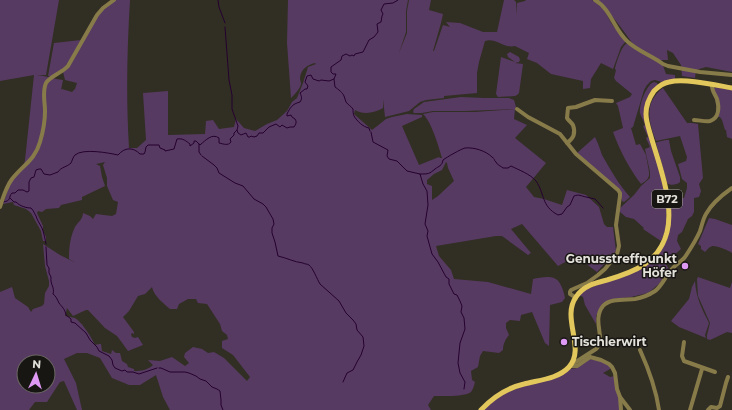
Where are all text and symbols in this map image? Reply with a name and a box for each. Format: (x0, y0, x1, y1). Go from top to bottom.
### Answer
road number: B72 (652, 190, 682, 208)
place label: Genusstreffpunkt Höfer (566, 251, 678, 280)
marker: Genusstreffpunkt Höfer (680, 261, 690, 271)
place label: Tischlerwirt (572, 334, 647, 349)
marker: Tischlerwirt (559, 337, 569, 347)
north arrow (16, 354, 56, 394)
text: N (32, 357, 42, 371)

